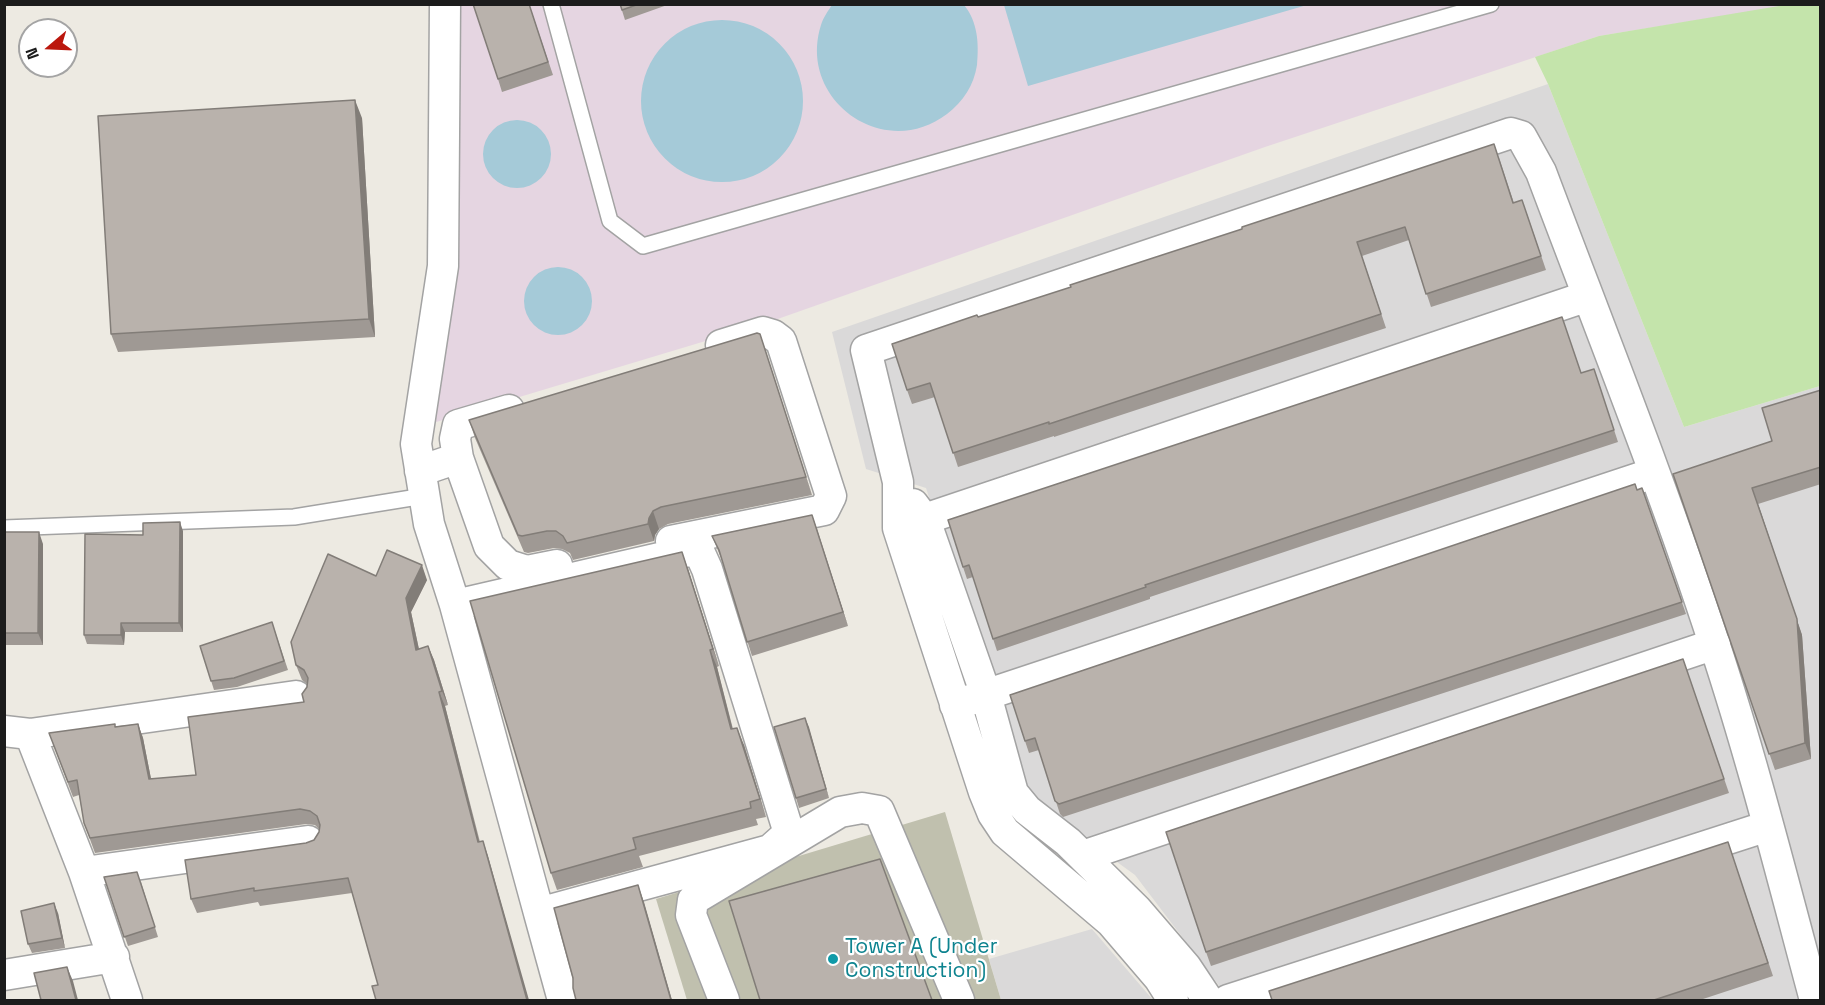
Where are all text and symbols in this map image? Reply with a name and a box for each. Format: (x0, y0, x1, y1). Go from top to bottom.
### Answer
north arrow (18, 18, 78, 78)
text: N (21, 45, 44, 62)
place label: Tower A (Under Construction) (845, 934, 998, 984)
marker: Tower A (Under Construction) (826, 952, 840, 966)

